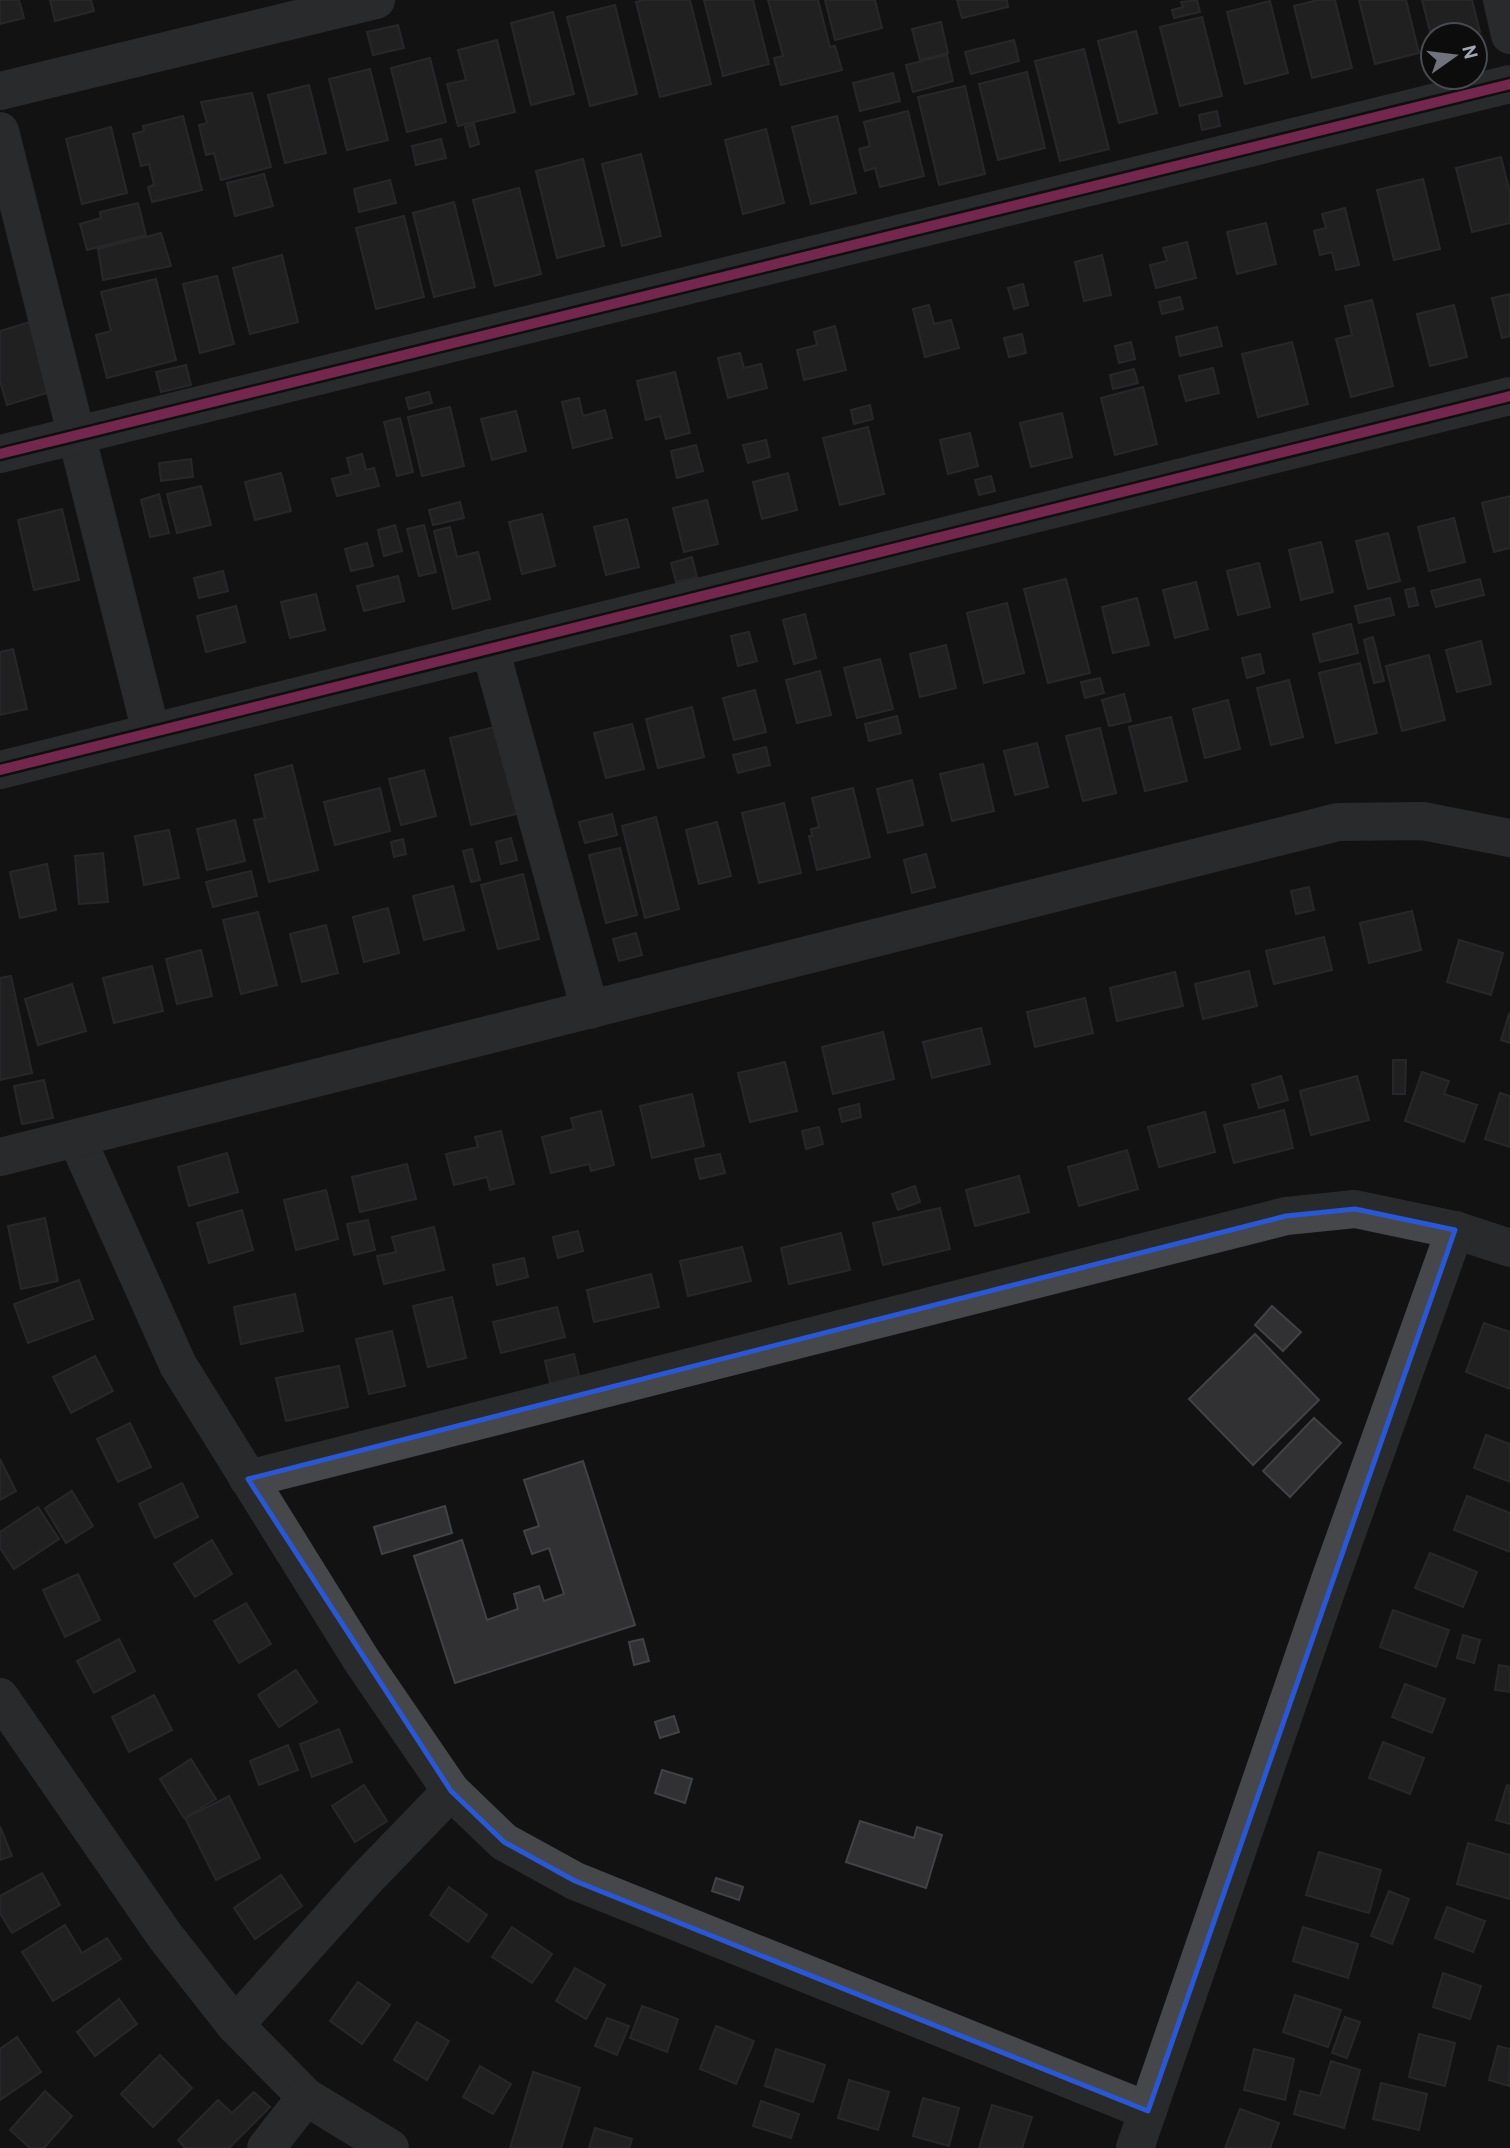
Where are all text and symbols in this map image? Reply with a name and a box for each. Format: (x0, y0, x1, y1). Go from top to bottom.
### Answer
north arrow (1419, 21, 1489, 91)
text: N (1455, 43, 1482, 62)

